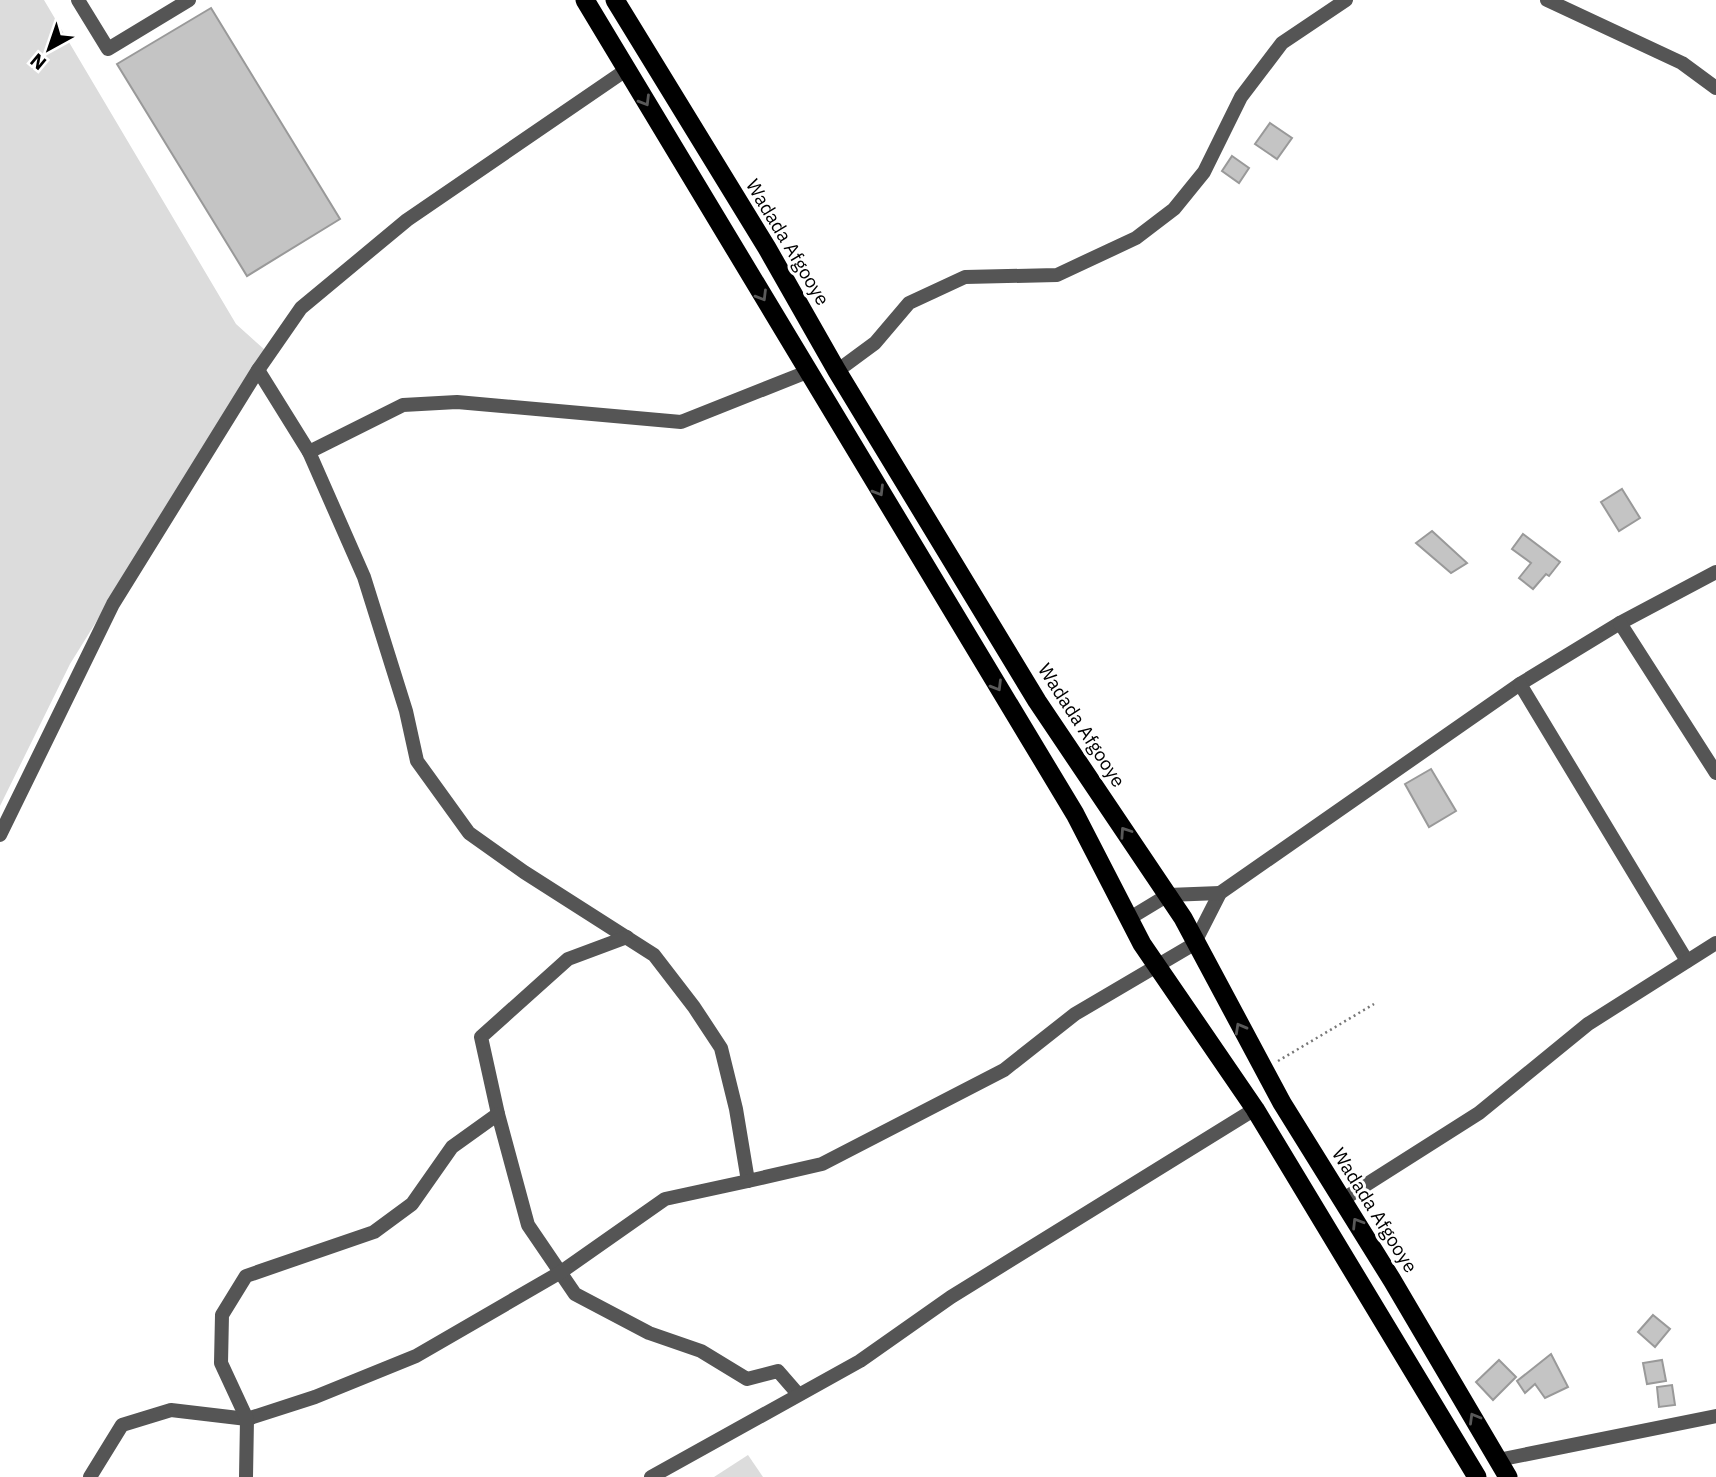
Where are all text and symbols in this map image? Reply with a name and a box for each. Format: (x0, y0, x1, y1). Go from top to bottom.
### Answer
north arrow (14, 14, 84, 84)
text: N (25, 48, 51, 76)
one-way arrow (637, 93, 650, 106)
street label: Wadada Afgooye (741, 175, 835, 309)
one-way arrow (754, 288, 767, 301)
one-way arrow (871, 484, 884, 497)
street label: Wadada Afgooye (1033, 659, 1131, 791)
one-way arrow (989, 678, 1002, 691)
one-way arrow (1121, 827, 1133, 840)
one-way arrow (1235, 1023, 1248, 1035)
street label: Wadada Afgooye (1327, 1143, 1423, 1277)
one-way arrow (1352, 1218, 1365, 1231)
one-way arrow (1469, 1413, 1482, 1426)

